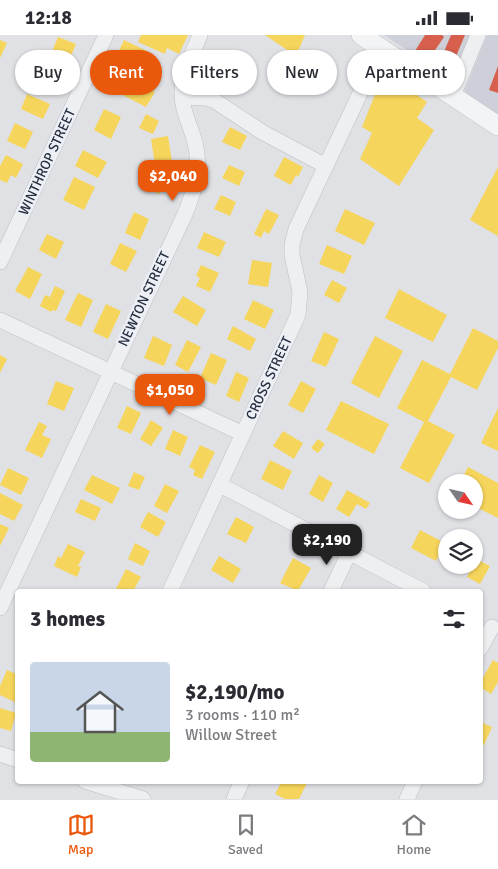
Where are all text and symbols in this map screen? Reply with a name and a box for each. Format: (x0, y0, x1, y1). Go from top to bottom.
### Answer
text: 12:18 (25, 6, 72, 30)
chip: Buy (15, 50, 80, 95)
chip: Rent (90, 50, 162, 95)
chip: Filters (172, 50, 257, 95)
chip: New (267, 50, 337, 95)
chip: Apartment (347, 50, 465, 95)
street label: WINTHROP STREET (15, 106, 79, 218)
pin: $2,040 (132, 159, 214, 202)
text: $2,040 (149, 166, 197, 186)
street label: NEWTON STREET (115, 249, 174, 349)
street label: CROSS STREET (242, 334, 296, 422)
pin: $1,050 (129, 373, 211, 416)
text: $1,050 (146, 380, 194, 400)
north arrow (438, 474, 482, 519)
map controls (438, 474, 483, 574)
pin: $2,190 (286, 523, 368, 566)
button: layers (438, 529, 483, 574)
text: $2,190 (303, 530, 351, 550)
icon: filters (440, 605, 468, 633)
text: 3 homes (30, 606, 105, 632)
text: $2,190/mo (185, 679, 284, 705)
icon: home (70, 682, 130, 742)
text: 3 rooms · 110 m² (185, 705, 300, 725)
text: Willow Street (185, 725, 277, 745)
tab: Map (67, 811, 95, 858)
tab: Saved (228, 811, 263, 858)
tab: Home (396, 811, 431, 858)

